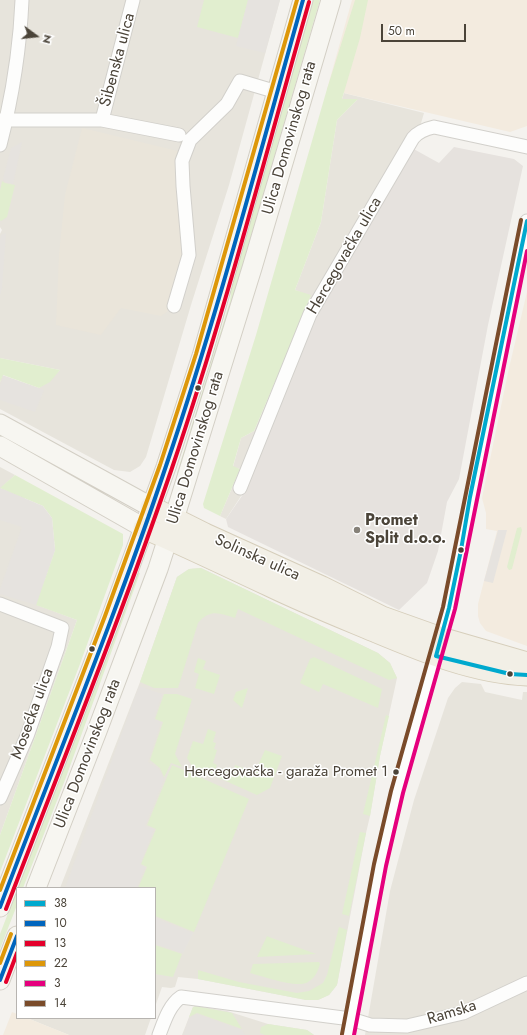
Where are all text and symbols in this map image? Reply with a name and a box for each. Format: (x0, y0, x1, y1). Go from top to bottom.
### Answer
street label: Šibenska ulica (96, 11, 140, 109)
north arrow (16, 16, 56, 56)
scale bar (383, 16, 468, 42)
text: 50 m (388, 22, 415, 40)
text: N (39, 33, 56, 45)
street label: Ulica Domovinskog rata (259, 59, 321, 217)
street label: Hercegovačka ulica (304, 194, 386, 318)
street label: Ulica Domovinskog rata (164, 369, 228, 527)
unlabelled marker (193, 383, 203, 393)
place label: Promet Split d.o.o. (365, 511, 446, 549)
marker: Promet Split d.o.o. (352, 525, 362, 535)
street label: Solinska ulica (211, 531, 303, 585)
unlabelled marker (456, 545, 466, 555)
unlabelled marker (87, 644, 97, 654)
street label: Mosećka ulica (8, 666, 58, 762)
unlabelled marker (505, 669, 515, 679)
street label: Ulica Domovinskog rata (51, 676, 125, 832)
place label: Hercegovačka - garaža Promet 1 (184, 763, 388, 781)
marker: Hercegovačka - garaža Promet 1 (391, 767, 401, 777)
legend (16, 887, 156, 1019)
text: 38 (54, 894, 67, 912)
text: 10 (54, 914, 67, 932)
text: 13 (54, 934, 66, 952)
text: 22 (54, 954, 68, 972)
text: 3 (54, 974, 61, 992)
text: 14 (54, 994, 66, 1012)
street label: Ramska (425, 996, 479, 1030)

